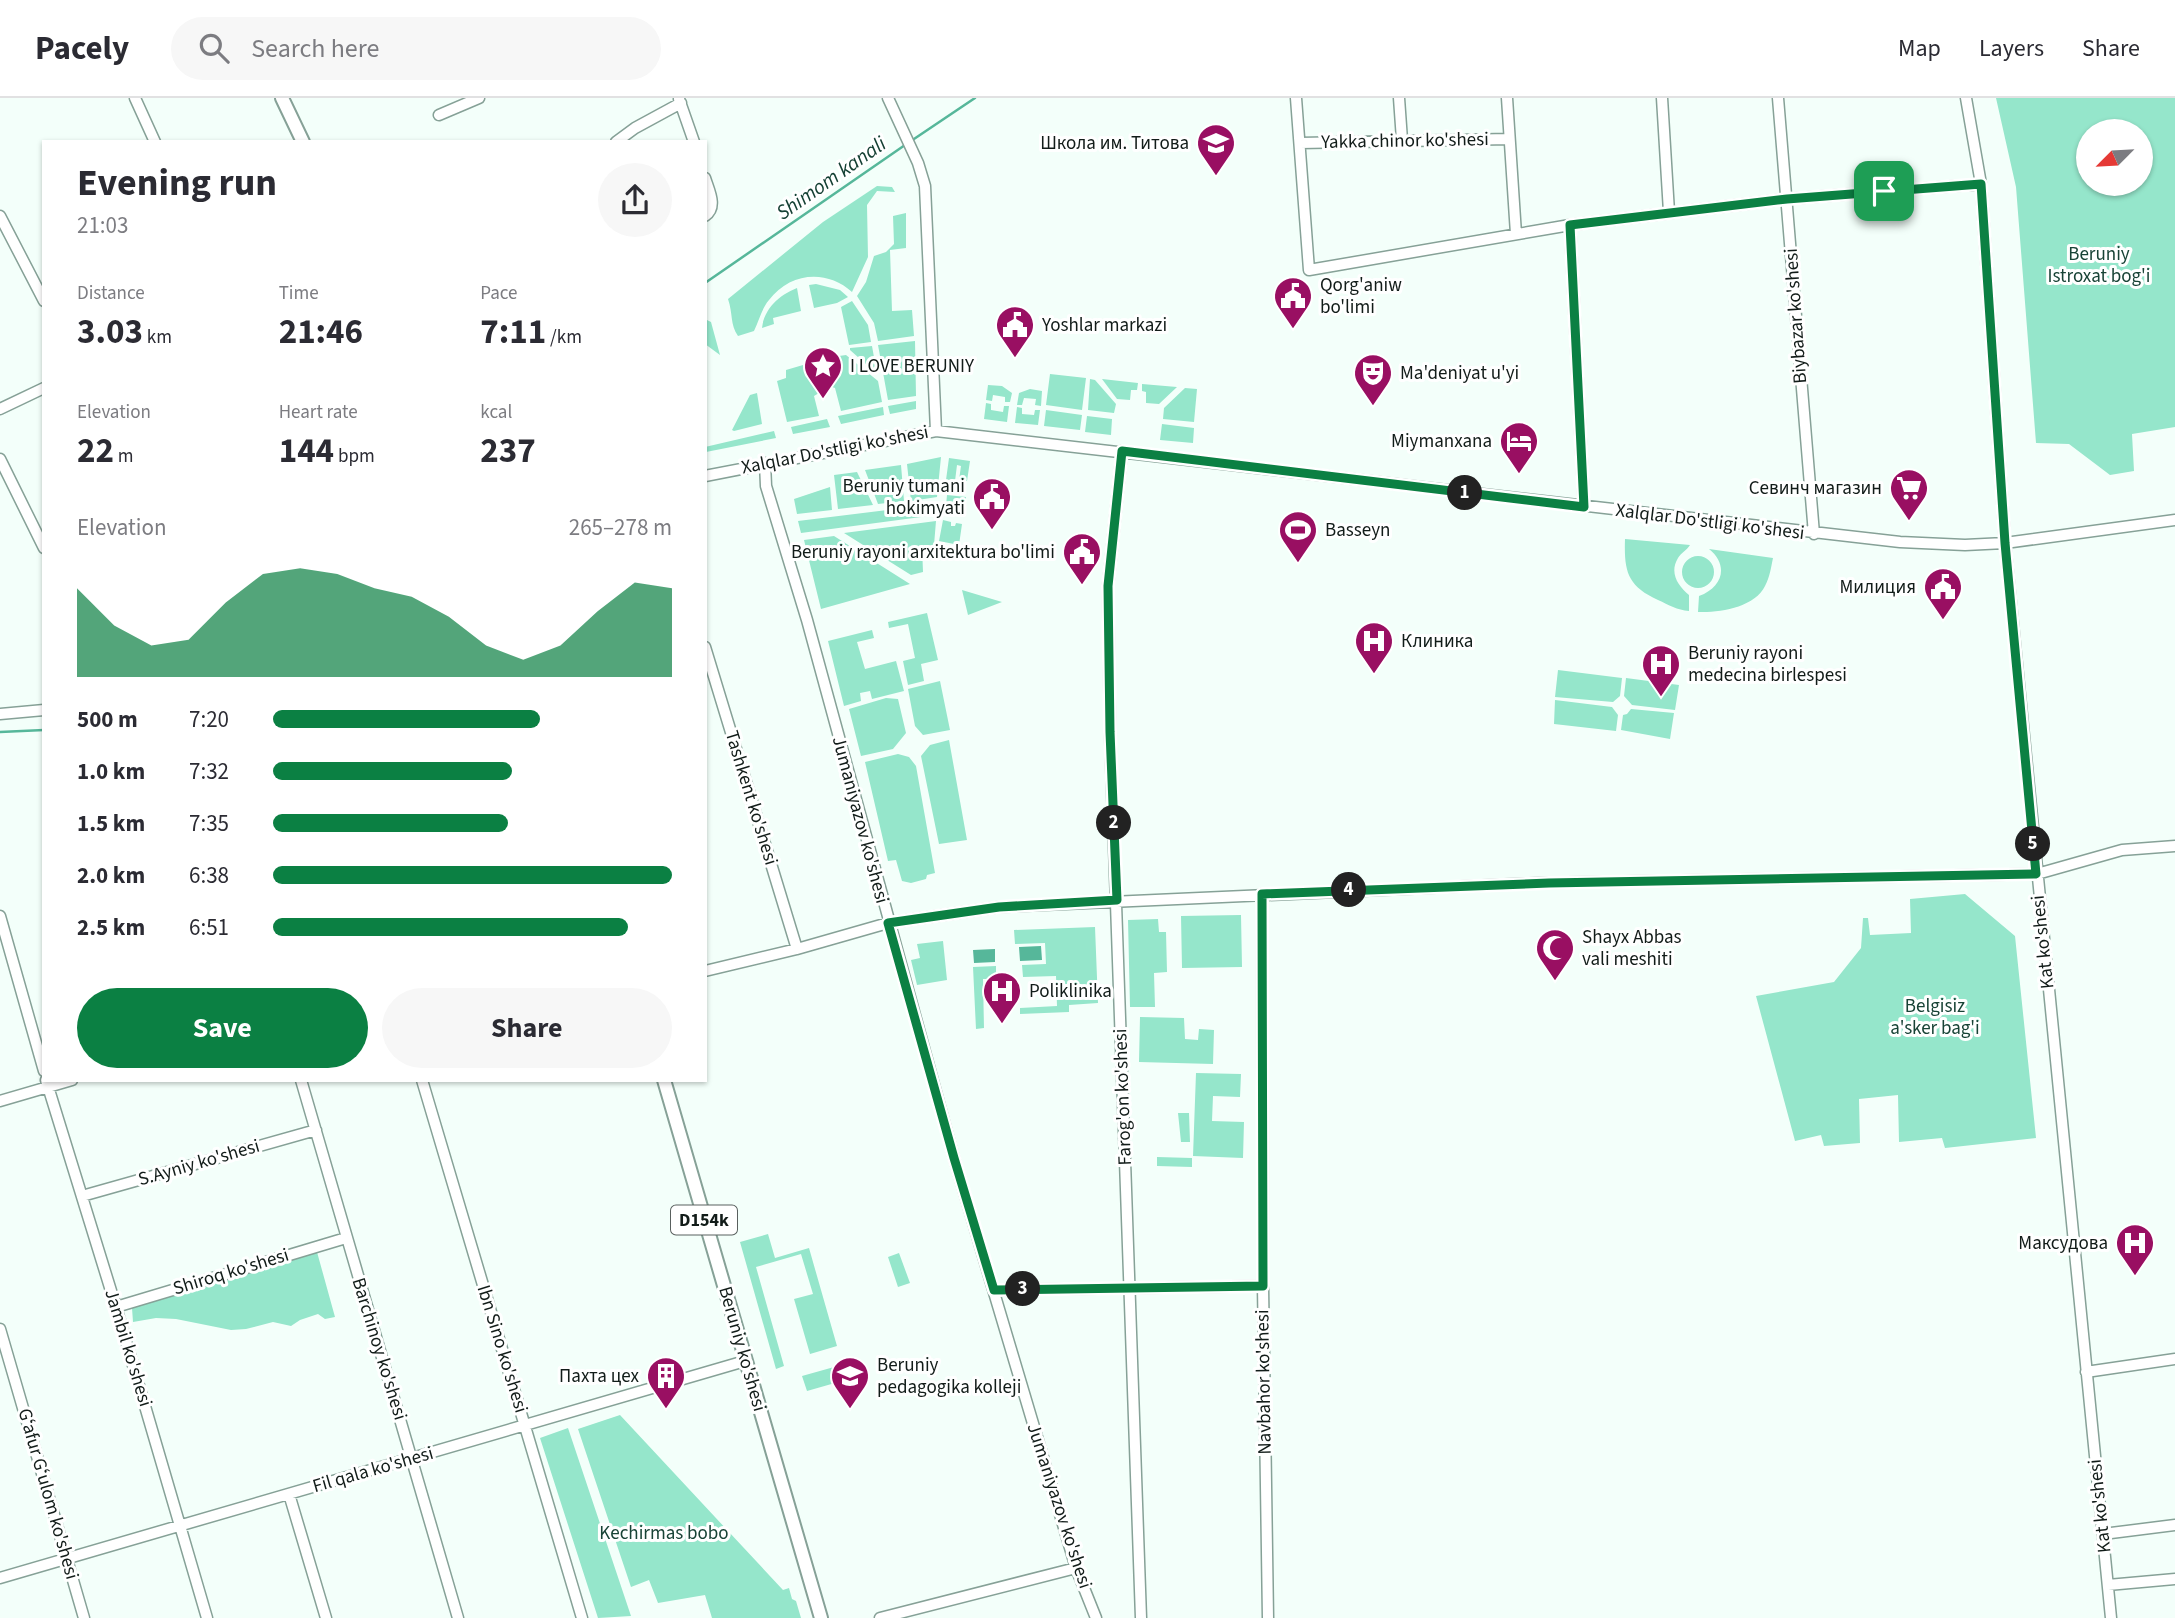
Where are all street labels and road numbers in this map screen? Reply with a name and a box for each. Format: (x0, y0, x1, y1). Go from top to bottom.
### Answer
street label: Yakka chinor ko'shesi (1320, 126, 1489, 156)
street label: Biybazar ko'shesi (1778, 247, 1814, 385)
street label: Xalqlar Do'stligi ko'shesi (739, 419, 931, 481)
street label: Xalqlar Do'stligi ko'shesi (1614, 497, 1806, 547)
street label: Tashkent ko'shesi (718, 727, 784, 869)
street label: Jumaniyazov ko'shesi (825, 733, 895, 907)
street label: Kat ko'shesi (2025, 894, 2061, 990)
street label: Farog'on ko'shesi (1107, 1028, 1139, 1166)
street label: S.Ayniy ko'shesi (135, 1133, 263, 1193)
road number: D154k (671, 1205, 737, 1234)
street label: Shiroq ko'shesi (170, 1242, 292, 1302)
street label: Barchinoy ko'shesi (345, 1274, 413, 1424)
street label: Ibn Sino ko'shesi (470, 1282, 534, 1416)
street label: Beruniy ko'shesi (711, 1283, 773, 1415)
street label: Jambil ko'shesi (97, 1286, 159, 1410)
street label: Navbahor ko'shesi (1249, 1309, 1279, 1455)
street label: Gʻafur Gʻulom ko'shesi (11, 1405, 85, 1583)
street label: Jumaniyazov ko'shesi (1020, 1420, 1098, 1592)
street label: Fil qala ko'shesi (309, 1440, 437, 1500)
street label: Kat ko'shesi (2082, 1458, 2118, 1554)

